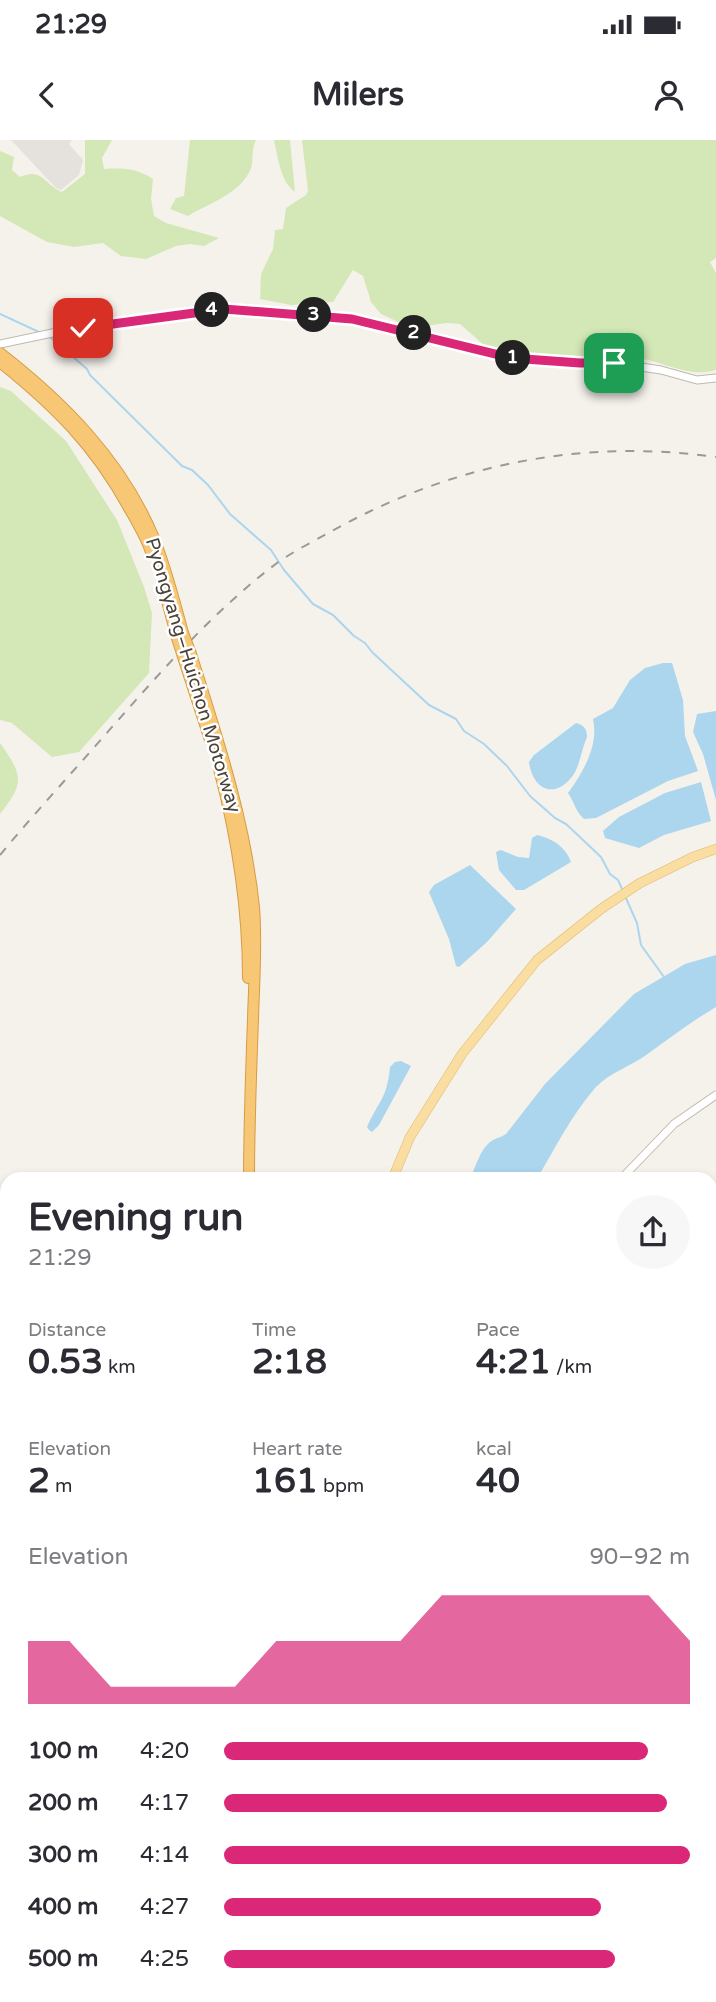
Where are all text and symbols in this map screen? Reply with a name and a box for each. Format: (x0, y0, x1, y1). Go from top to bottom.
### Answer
text: 21:29 (35, 9, 107, 40)
icon: back (28, 76, 66, 114)
text: Milers (312, 76, 404, 114)
icon: person (650, 76, 688, 114)
pin: 4 (194, 292, 230, 328)
pin (53, 298, 113, 358)
text: 4 (206, 298, 217, 320)
pin: 3 (296, 298, 332, 332)
text: 3 (308, 303, 319, 325)
icon: check (64, 309, 102, 347)
pin: 2 (396, 316, 432, 350)
text: 2 (408, 321, 419, 343)
pin (584, 333, 644, 393)
pin: 1 (496, 340, 530, 375)
icon: arrive (595, 344, 633, 382)
text: 1 (507, 346, 518, 368)
street label: Pyongyang–Huichon Motorway (141, 535, 245, 816)
text: Evening run (28, 1195, 243, 1241)
button: share (616, 1195, 690, 1269)
text: 21:29 (28, 1244, 92, 1272)
text: Distance (28, 1319, 106, 1341)
text: Time (252, 1319, 296, 1341)
text: Pace (476, 1319, 520, 1341)
text: 0.53 (28, 1341, 103, 1383)
text: 2:18 (252, 1341, 327, 1383)
text: 4:21 (476, 1341, 551, 1383)
text: km (103, 1356, 136, 1378)
text: /km (551, 1356, 592, 1378)
text: Elevation (28, 1438, 111, 1460)
text: Heart rate (252, 1438, 343, 1460)
text: kcal (476, 1438, 512, 1460)
text: 2 (28, 1460, 50, 1502)
text: 161 (252, 1460, 318, 1502)
text: 40 (476, 1460, 520, 1502)
text: m (50, 1475, 72, 1497)
text: bpm (318, 1475, 364, 1497)
text: Elevation (28, 1543, 129, 1571)
text: 90–92 m (589, 1543, 690, 1571)
text: 100 m (28, 1737, 98, 1765)
text: 4:20 (140, 1737, 189, 1765)
text: 200 m (28, 1789, 98, 1817)
text: 4:17 (140, 1789, 189, 1817)
text: 300 m (28, 1841, 98, 1869)
text: 4:14 (140, 1841, 189, 1869)
text: 400 m (28, 1893, 98, 1921)
text: 4:27 (140, 1893, 189, 1921)
text: 500 m (28, 1945, 98, 1973)
text: 4:25 (140, 1945, 189, 1973)

